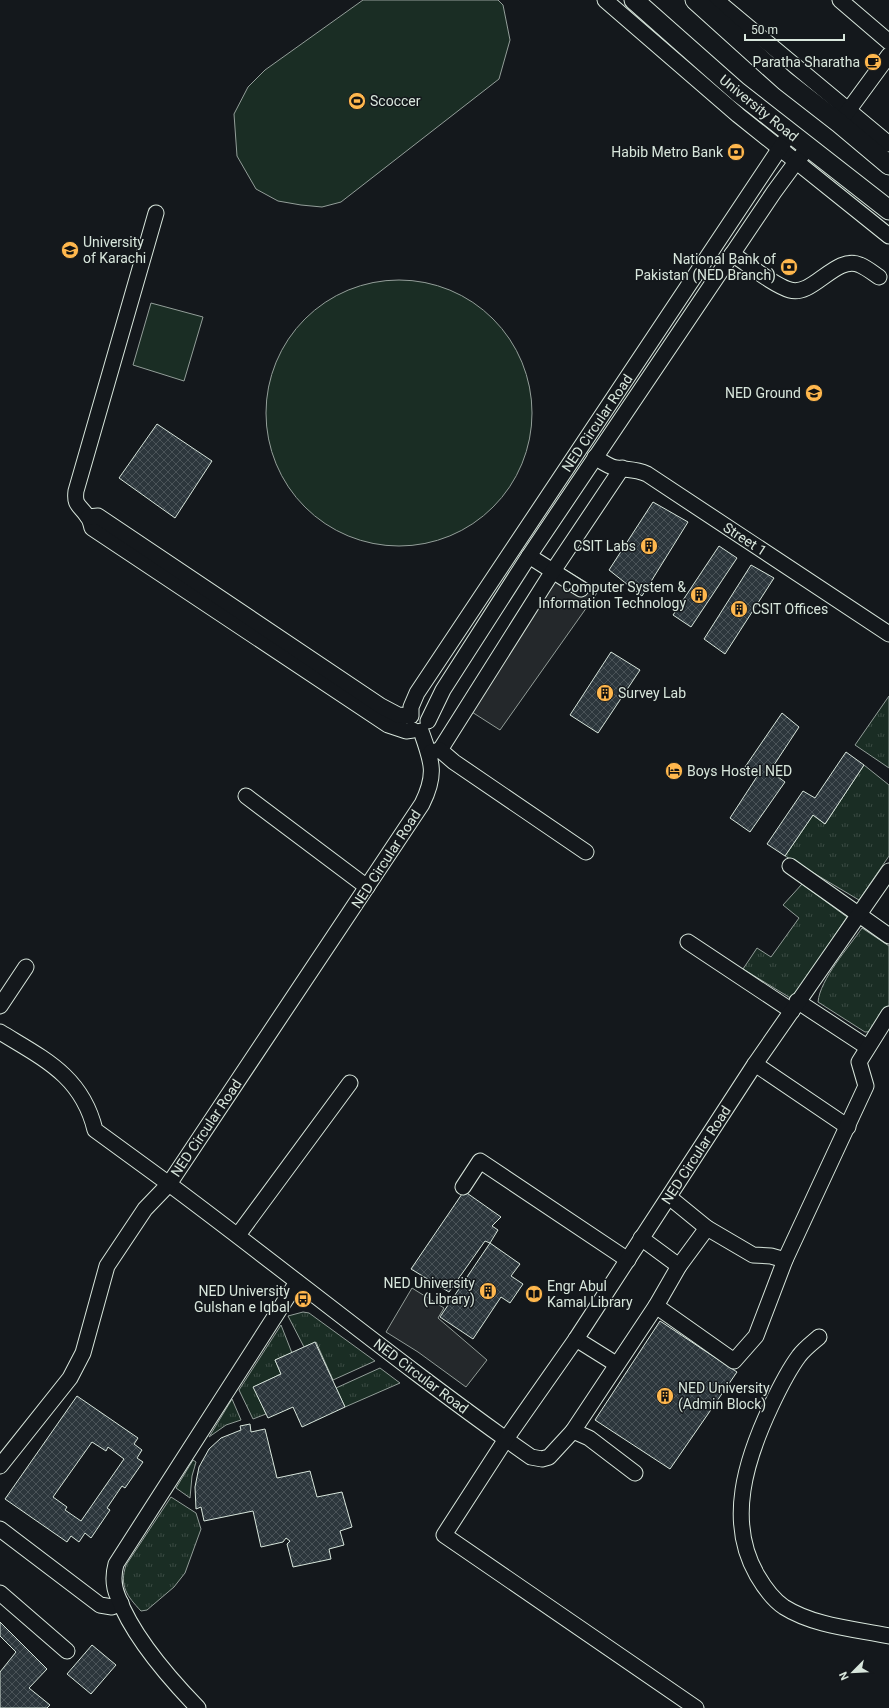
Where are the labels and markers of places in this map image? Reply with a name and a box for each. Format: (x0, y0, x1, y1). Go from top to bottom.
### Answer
cafe icon: Paratha Sharatha (863, 52, 883, 72)
place label: Paratha Sharatha (753, 54, 860, 70)
sports icon: Scoccer (347, 91, 367, 111)
place label: Scoccer (370, 93, 421, 109)
bank icon: Habib Metro Bank (726, 142, 746, 162)
place label: Habib Metro Bank (611, 144, 724, 160)
place label: University of Karachi (83, 234, 146, 266)
school or university icon: University of Karachi (60, 240, 80, 260)
place label: National Bank of Pakistan (NED Branch) (635, 251, 776, 284)
bank icon: National Bank of Pakistan (NED Branch) (779, 257, 799, 277)
school or university icon: NED Ground (804, 383, 824, 403)
place label: NED Ground (725, 385, 801, 401)
building icon: CSIT Labs (639, 536, 659, 556)
place label: CSIT Labs (573, 538, 636, 554)
place label: Computer System & Information Technology (538, 579, 686, 611)
building icon: Computer System & Information Technology (689, 585, 709, 605)
building icon: CSIT Offices (729, 599, 749, 619)
place label: CSIT Offices (752, 601, 828, 617)
building icon: Survey Lab (595, 683, 615, 703)
place label: Survey Lab (618, 685, 686, 701)
hotel icon: Boys Hostel NED (664, 761, 684, 781)
place label: Boys Hostel NED (687, 763, 792, 779)
place label: NED University (Library) (383, 1275, 475, 1308)
place label: Engr Abul Kamal Library (547, 1278, 633, 1310)
building icon: NED University (Library) (478, 1281, 498, 1301)
place label: NED University Gulshan e Iqbal (194, 1283, 290, 1315)
library icon: Engr Abul Kamal Library (524, 1284, 544, 1304)
bus stop icon: NED University Gulshan e Iqbal (293, 1289, 313, 1309)
place label: NED University (Admin Block) (678, 1380, 770, 1413)
building icon: NED University (Admin Block) (655, 1386, 675, 1406)

